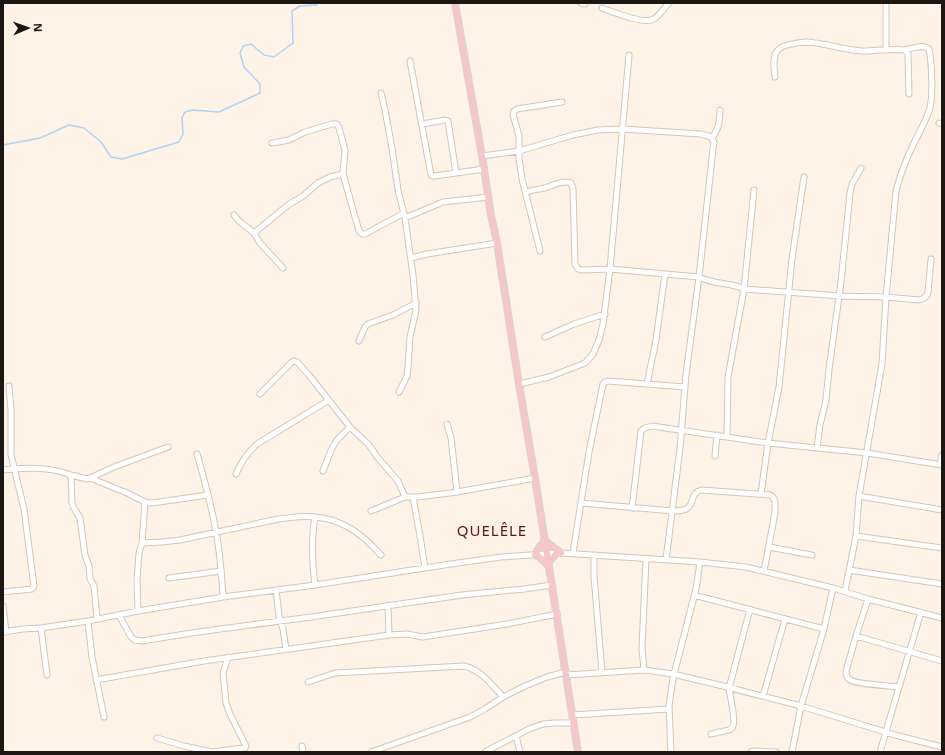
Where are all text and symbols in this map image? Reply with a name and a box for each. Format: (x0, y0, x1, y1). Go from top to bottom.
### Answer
north arrow (8, 8, 48, 48)
text: N (31, 23, 46, 32)
district label: QUELÊLE (457, 520, 527, 540)

